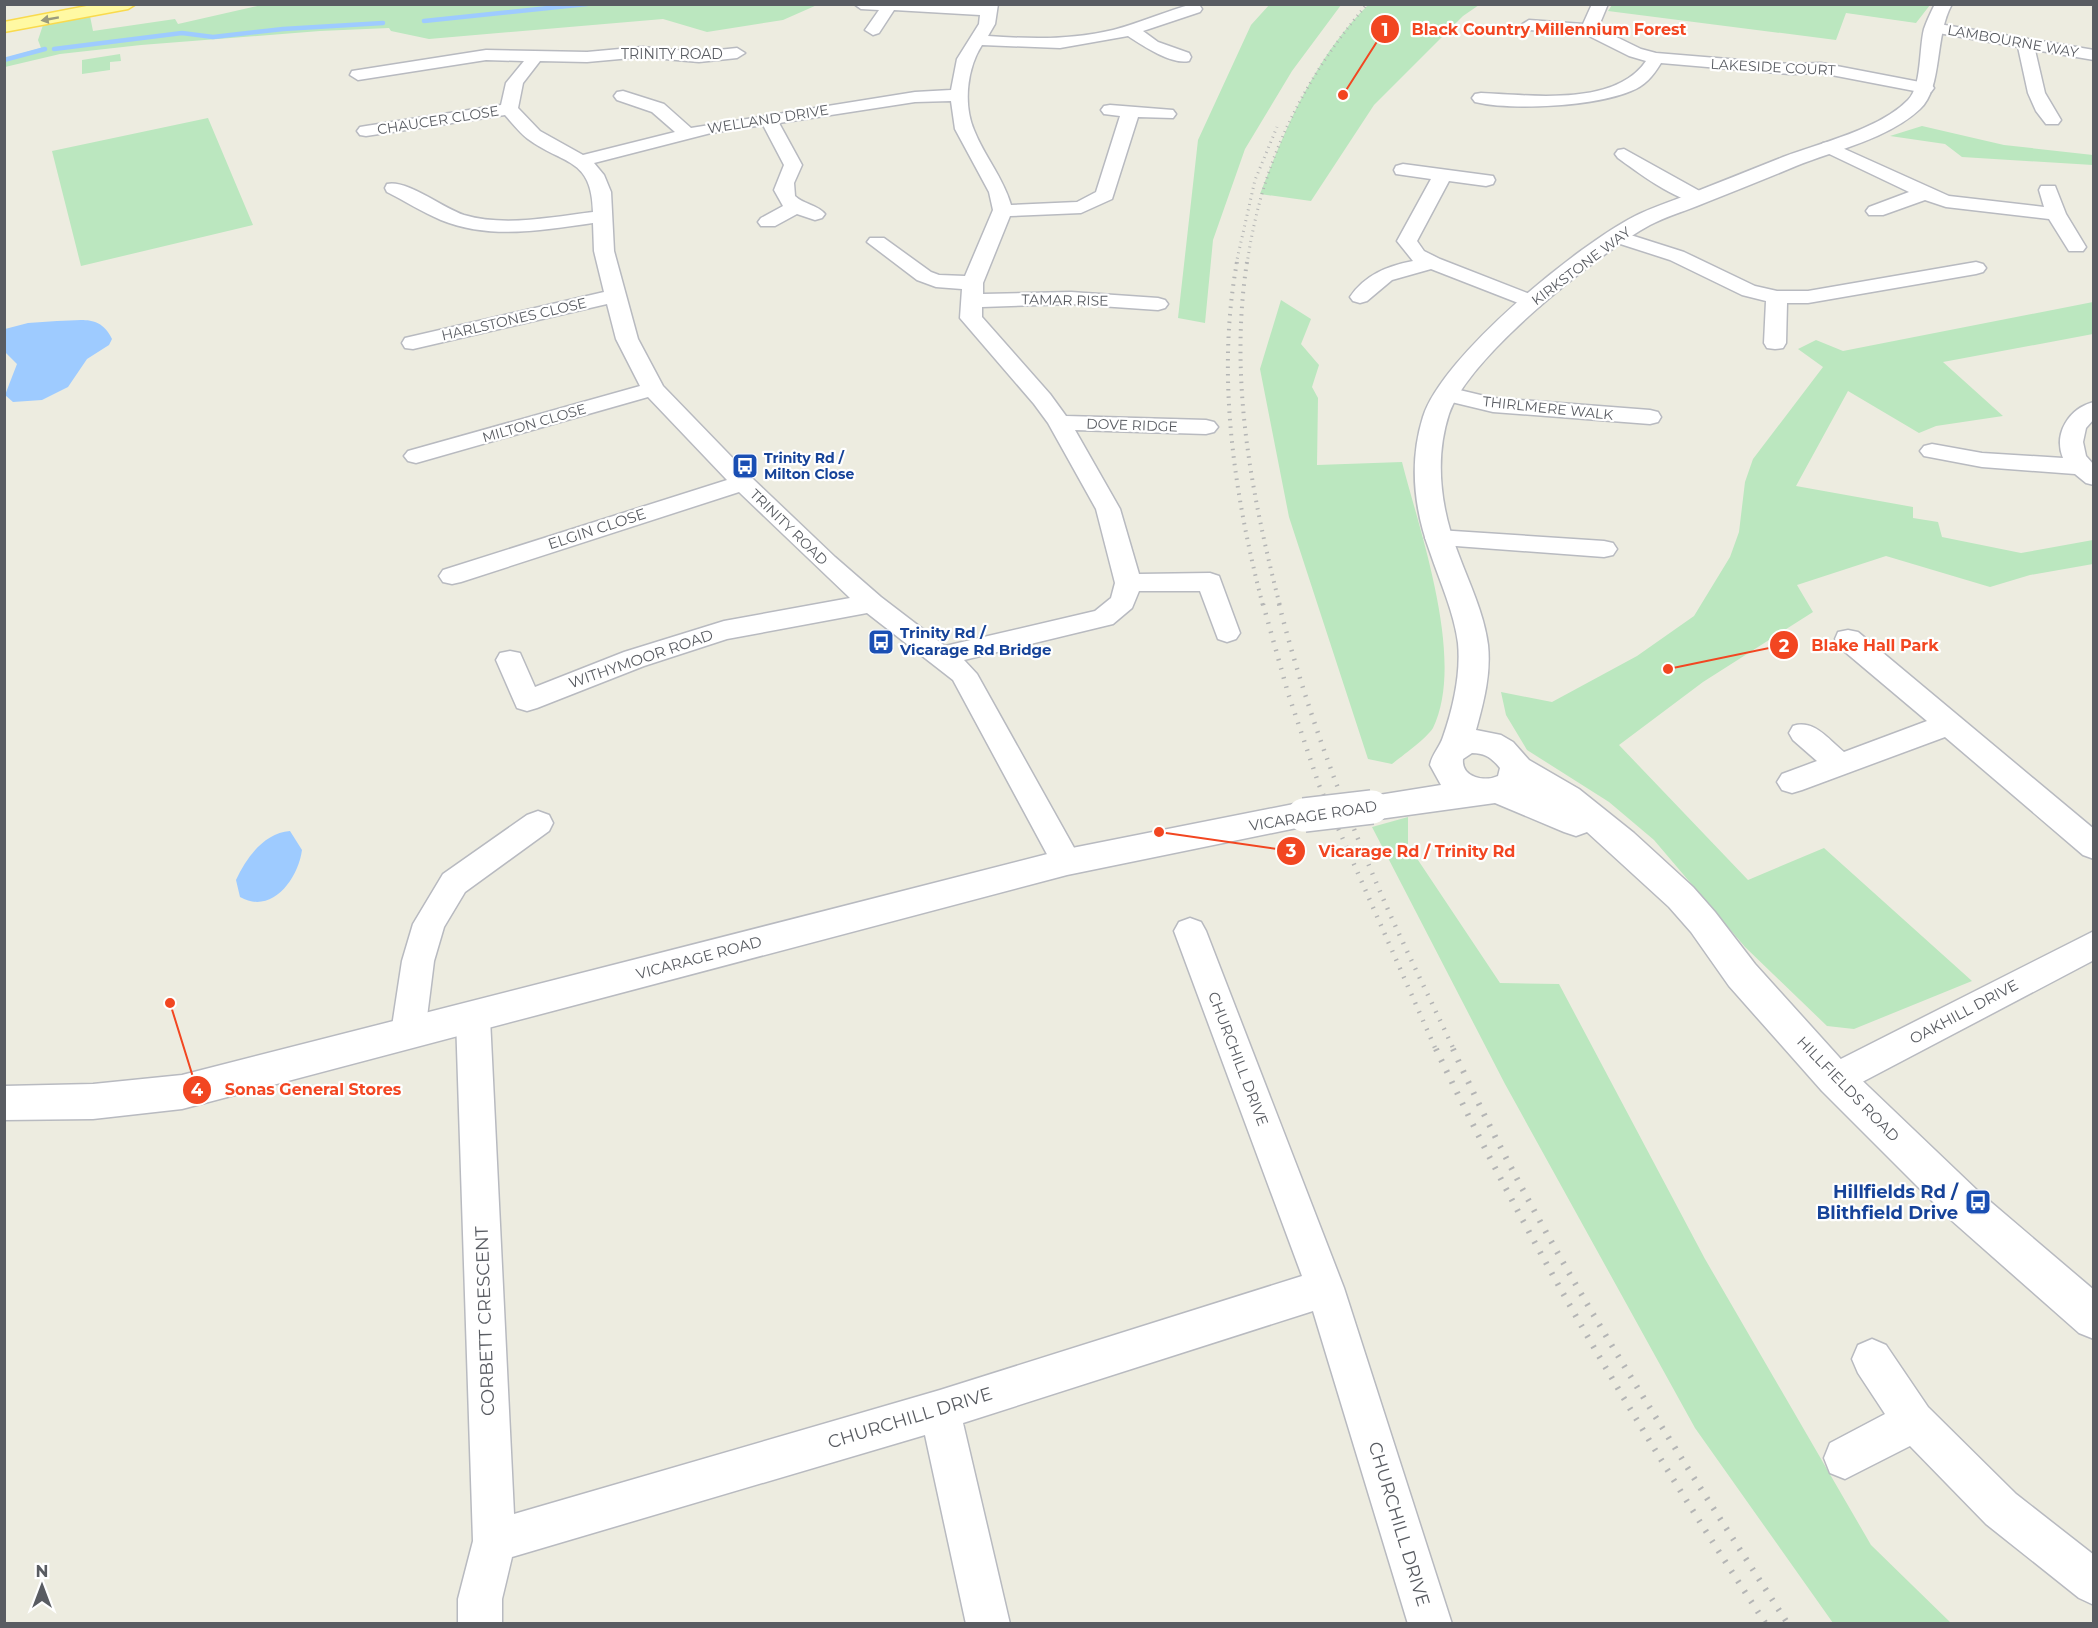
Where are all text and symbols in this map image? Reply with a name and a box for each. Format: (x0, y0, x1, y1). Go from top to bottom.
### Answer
callout: Black Country Millennium Forest (1370, 12, 1699, 46)
one-way arrow (40, 15, 59, 24)
text: 1 (1381, 19, 1389, 41)
text: Black Country Millennium Forest (1411, 20, 1687, 39)
street label: LAMBOURNE WAY (1946, 21, 2080, 61)
street label: TRINITY ROAD (621, 45, 723, 63)
street label: LAKESIDE COURT (1710, 55, 1836, 79)
street label: CHAUCER CLOSE (376, 101, 500, 139)
street label: WELLAND DRIVE (706, 101, 830, 137)
street label: KIRKSTONE WAY (1528, 223, 1634, 309)
street label: TAMAR RISE (1021, 290, 1109, 310)
street label: HARLSTONES CLOSE (440, 294, 588, 344)
street label: THIRLMERE WALK (1482, 392, 1614, 424)
street label: MILTON CLOSE (480, 400, 588, 446)
street label: DOVE RIDGE (1086, 414, 1178, 436)
place label: Trinity Rd / Milton Close (764, 449, 854, 483)
bus stop icon: Trinity Rd / Milton Close (730, 451, 760, 481)
street label: TRINITY ROAD (746, 485, 832, 569)
street label: ELGIN CLOSE (545, 504, 648, 553)
place label: Trinity Rd / Vicarage Rd Bridge (899, 623, 1052, 659)
street label: WITHYMOOR ROAD (566, 625, 716, 692)
bus stop icon: Trinity Rd / Vicarage Rd Bridge (866, 627, 896, 657)
callout: Blake Hall Park (1769, 628, 1950, 662)
text: 2 (1779, 635, 1790, 657)
text: Blake Hall Park (1811, 636, 1939, 655)
street label: VICARAGE ROAD (1248, 796, 1378, 835)
callout: Vicarage Rd / Trinity Rd (1276, 834, 1527, 868)
text: 3 (1285, 840, 1297, 862)
text: Vicarage Rd / Trinity Rd (1318, 842, 1515, 861)
street label: VICARAGE ROAD (634, 932, 764, 983)
street label: OAKHILL DRIVE (1906, 975, 2021, 1048)
street label: CHURCHILL DRIVE (1204, 989, 1273, 1129)
street label: HILLFIELDS ROAD (1793, 1032, 1904, 1145)
callout: Sonas General Stores (182, 1073, 413, 1107)
text: 4 (191, 1079, 204, 1101)
text: Sonas General Stores (225, 1080, 402, 1099)
place label: Hillfields Rd / Blithfield Drive (1817, 1181, 1959, 1224)
bus stop icon: Hillfields Rd / Blithfield Drive (1963, 1187, 1993, 1217)
street label: CORBETT CRESCENT (471, 1225, 499, 1416)
street label: CHURCHILL DRIVE (825, 1383, 995, 1453)
street label: CHURCHILL DRIVE (1364, 1439, 1434, 1609)
north arrow (12, 1556, 72, 1616)
text: N (36, 1562, 48, 1581)

